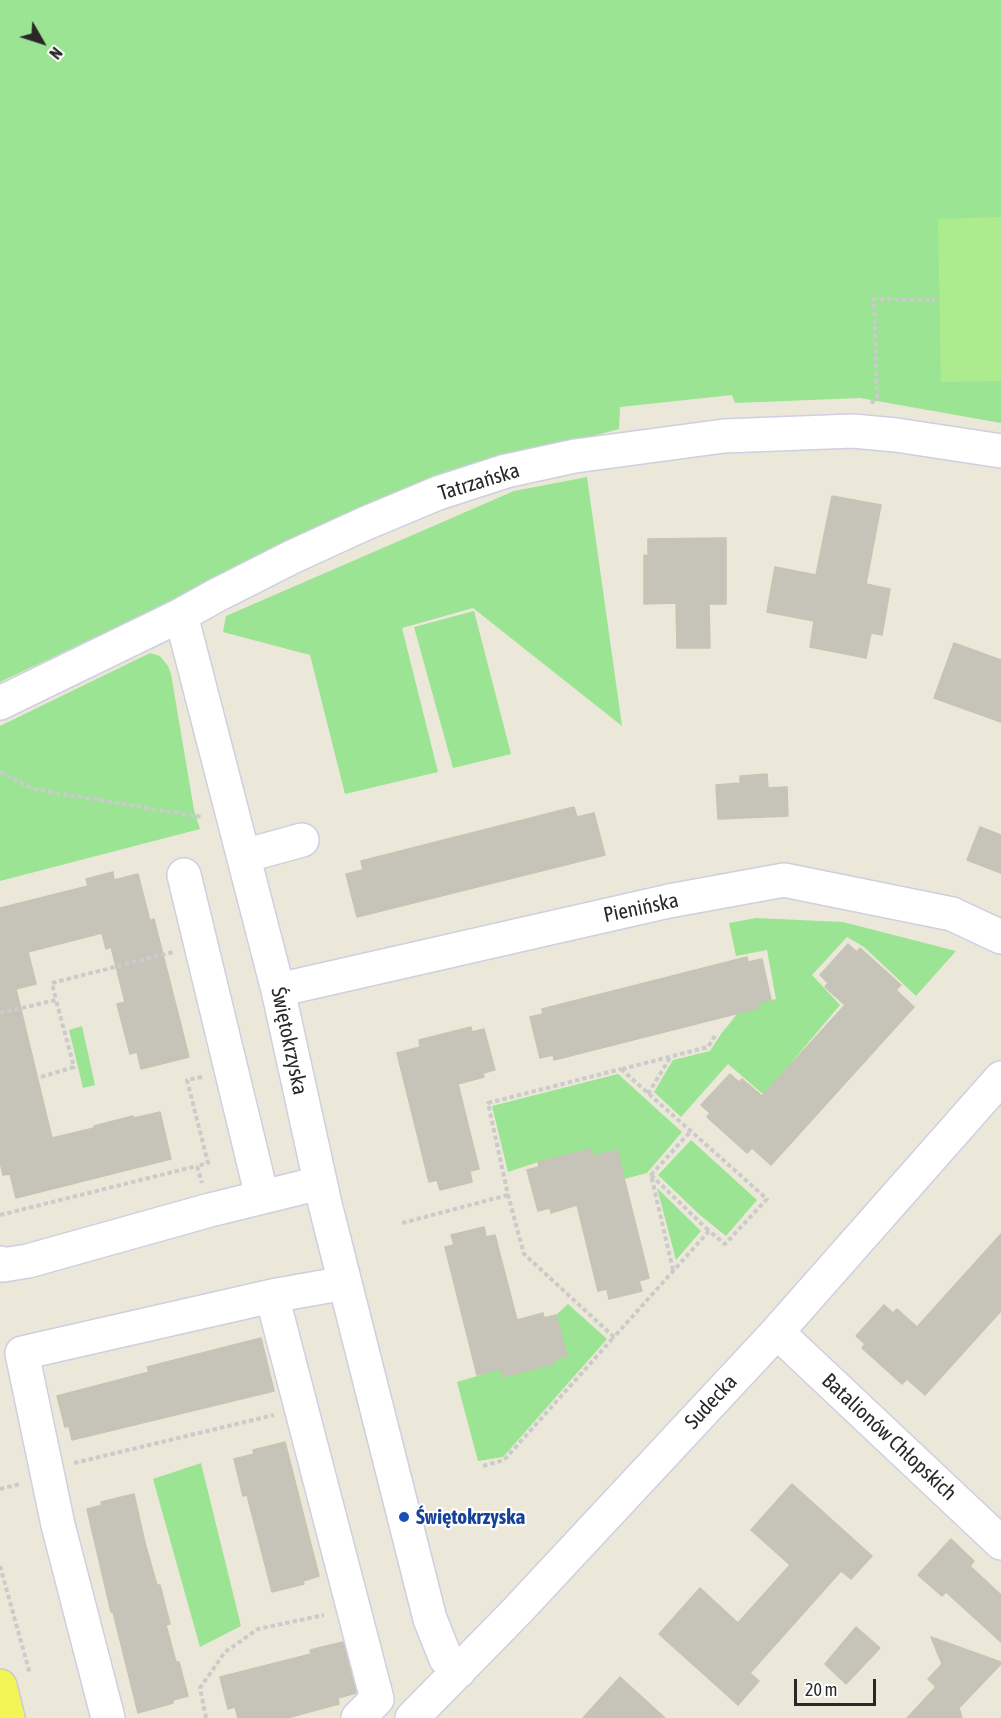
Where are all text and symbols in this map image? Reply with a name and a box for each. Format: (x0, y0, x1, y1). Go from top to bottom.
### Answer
north arrow (12, 12, 72, 72)
text: N (46, 44, 66, 63)
street label: Tatrzańska (435, 458, 523, 506)
street label: Pienińska (601, 888, 681, 928)
street label: Świętokrzyska (265, 985, 313, 1097)
street label: Batalionów Chłopskich (817, 1368, 961, 1506)
street label: Sudecka (680, 1370, 742, 1434)
place label: Świętokrzyska (416, 1504, 525, 1530)
marker: Świętokrzyska (397, 1510, 411, 1524)
scale bar (797, 1667, 880, 1705)
text: 20 m (805, 1679, 837, 1700)

